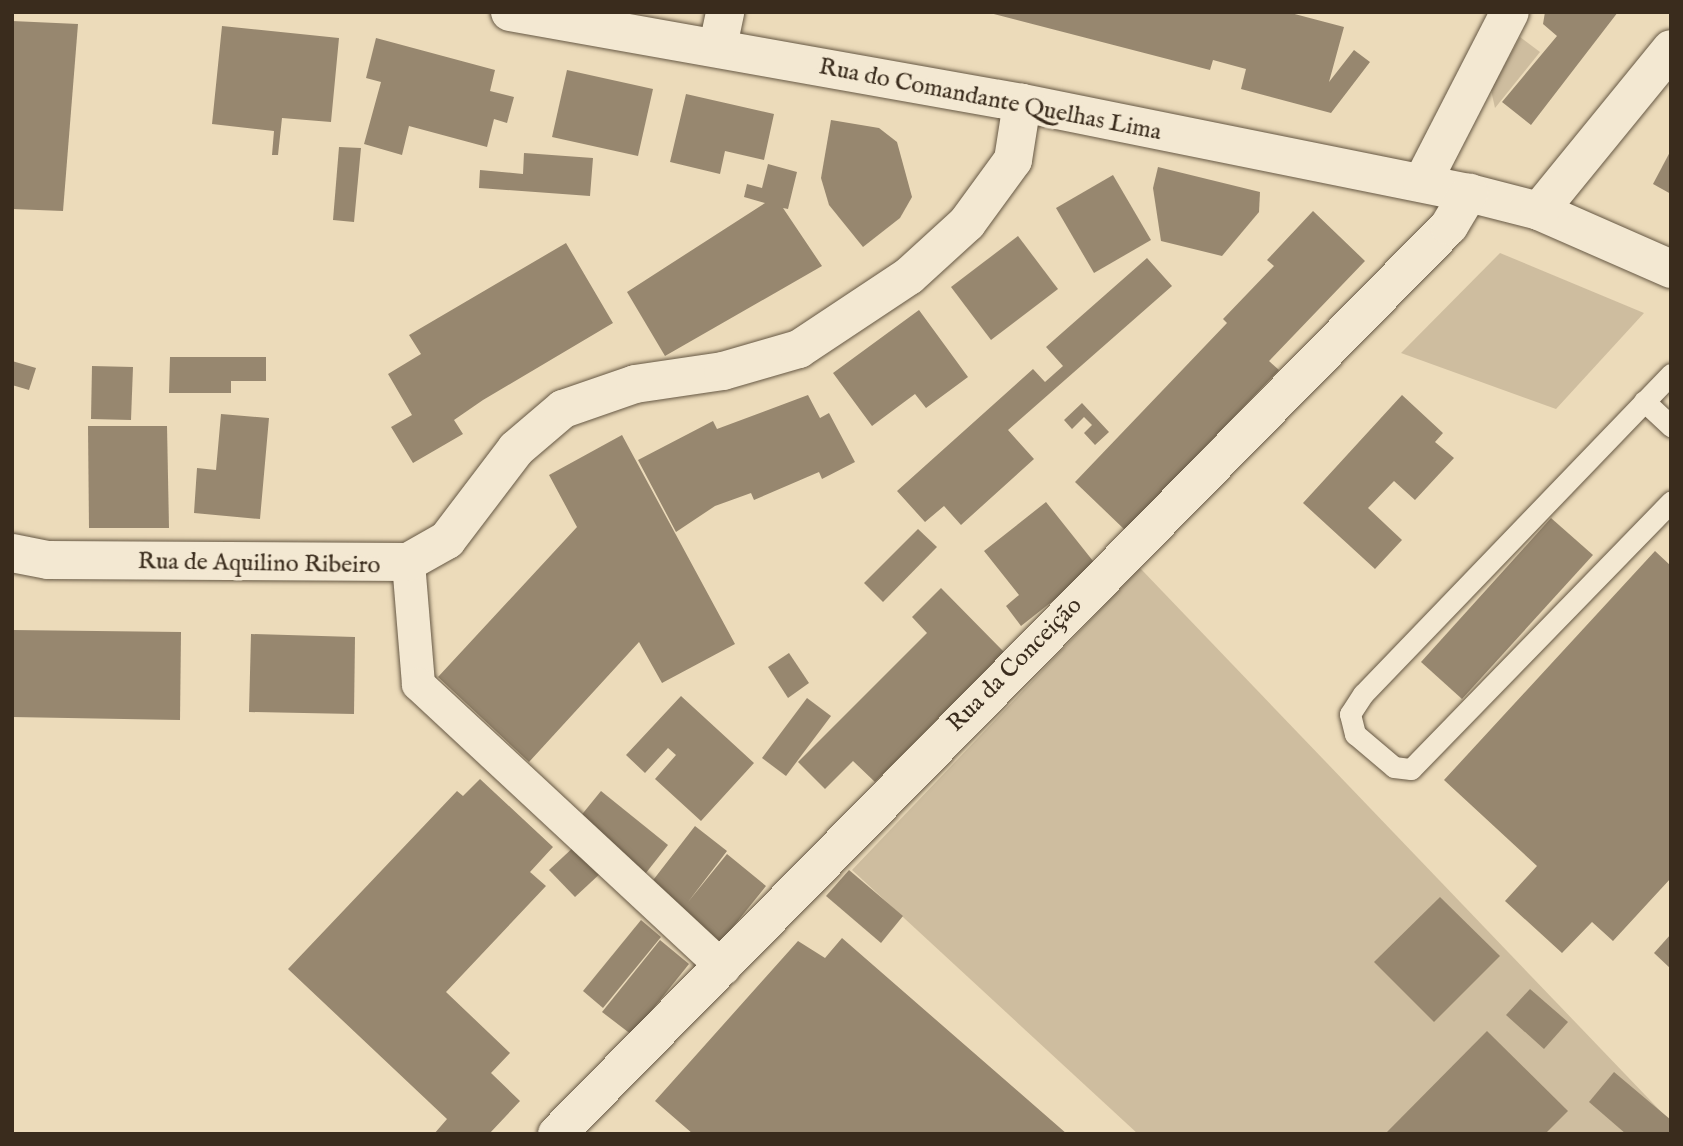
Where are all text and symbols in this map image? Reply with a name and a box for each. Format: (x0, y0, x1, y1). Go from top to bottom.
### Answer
street label: Rua do Comandante Quelhas Lima (816, 53, 1164, 147)
street label: Rua de Aquilino Ribeiro (137, 547, 381, 581)
street label: Rua da Conceição (942, 592, 1088, 738)

